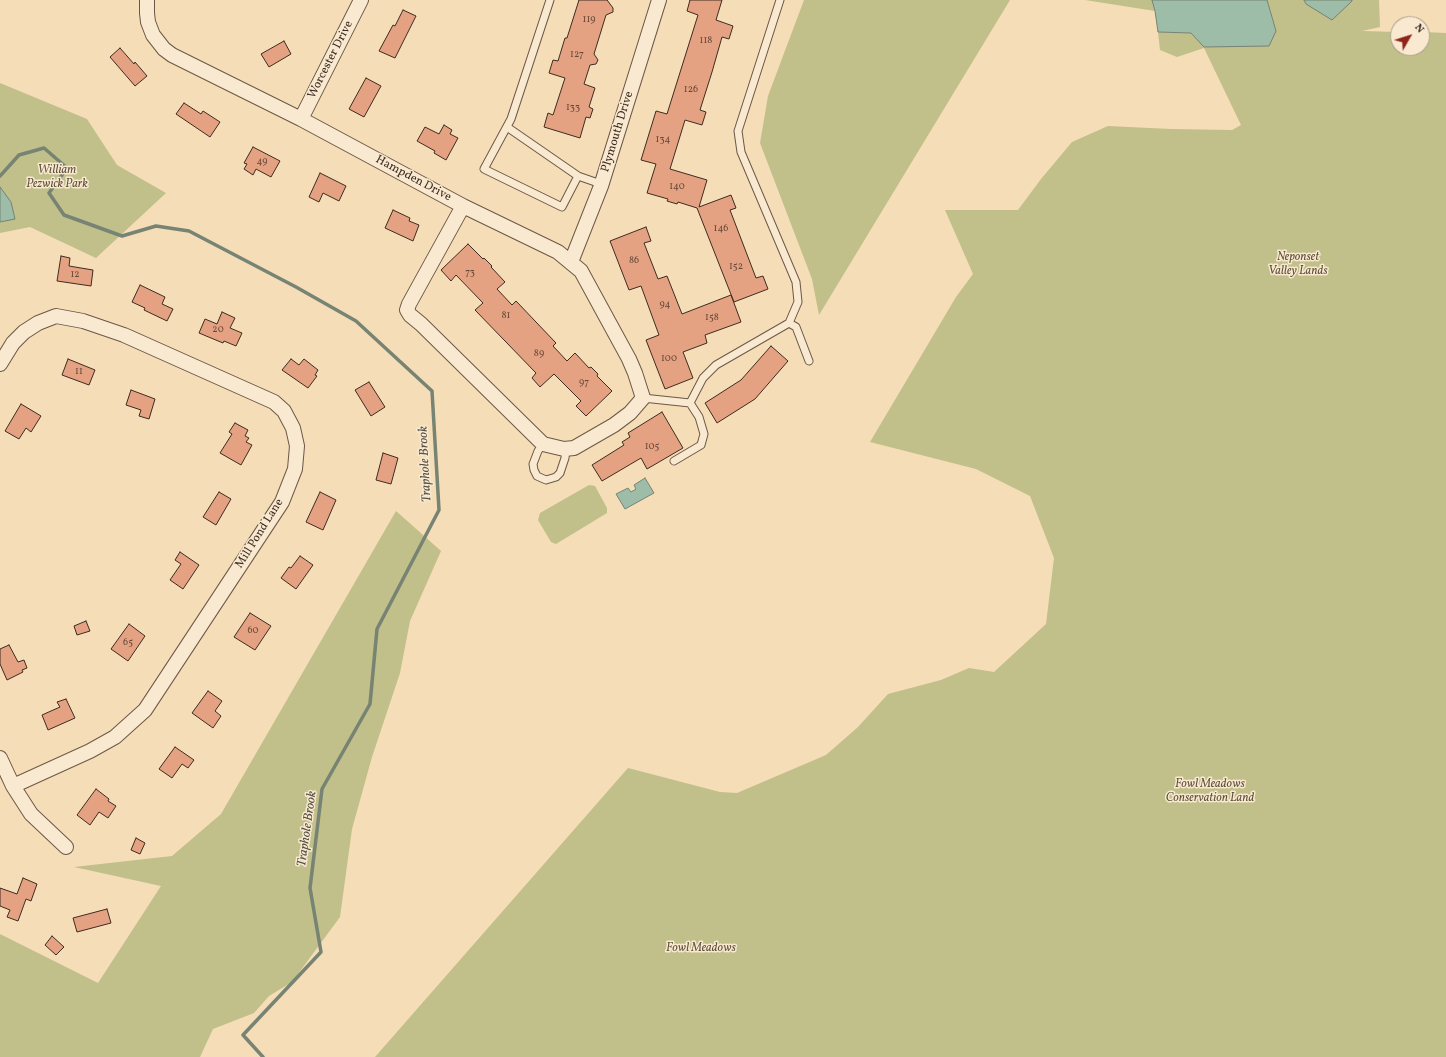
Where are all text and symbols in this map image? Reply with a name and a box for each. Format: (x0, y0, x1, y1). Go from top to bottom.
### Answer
house number: 119 (583, 14, 595, 26)
north arrow (1390, 16, 1430, 56)
street label: Worcester Drive (305, 19, 357, 101)
text: N (1411, 21, 1427, 37)
house number: 118 (700, 35, 712, 47)
house number: 127 (570, 49, 584, 61)
house number: 126 (684, 84, 698, 96)
street label: Plymouth Drive (599, 90, 637, 174)
house number: 133 (566, 102, 580, 114)
house number: 134 (656, 134, 670, 146)
street label: Hampden Drive (373, 153, 453, 205)
house number: 49 (257, 156, 267, 168)
park label: William Pezwick Park (26, 164, 88, 192)
house number: 140 (669, 181, 685, 193)
house number: 146 (714, 223, 728, 235)
park label: Neponset Valley Lands (1268, 251, 1328, 279)
house number: 86 (629, 255, 639, 267)
house number: 152 (729, 261, 743, 273)
house number: 73 (465, 267, 475, 279)
house number: 12 (70, 269, 80, 281)
house number: 94 (660, 299, 670, 311)
house number: 81 (502, 310, 510, 322)
house number: 158 (705, 312, 719, 324)
house number: 20 (212, 324, 224, 336)
house number: 89 (534, 348, 544, 360)
house number: 100 (661, 353, 677, 365)
house number: 11 (75, 366, 83, 378)
house number: 97 (579, 377, 589, 389)
water label: Traphole Brook (416, 426, 436, 502)
house number: 105 (645, 441, 659, 453)
street label: Mill Pond Lane (233, 497, 287, 571)
house number: 60 (247, 625, 259, 637)
house number: 65 (123, 637, 133, 649)
park label: Fowl Meadows Conservation Land (1166, 778, 1254, 806)
water label: Traphole Brook (295, 790, 321, 868)
park label: Fowl Meadows (666, 942, 736, 956)

